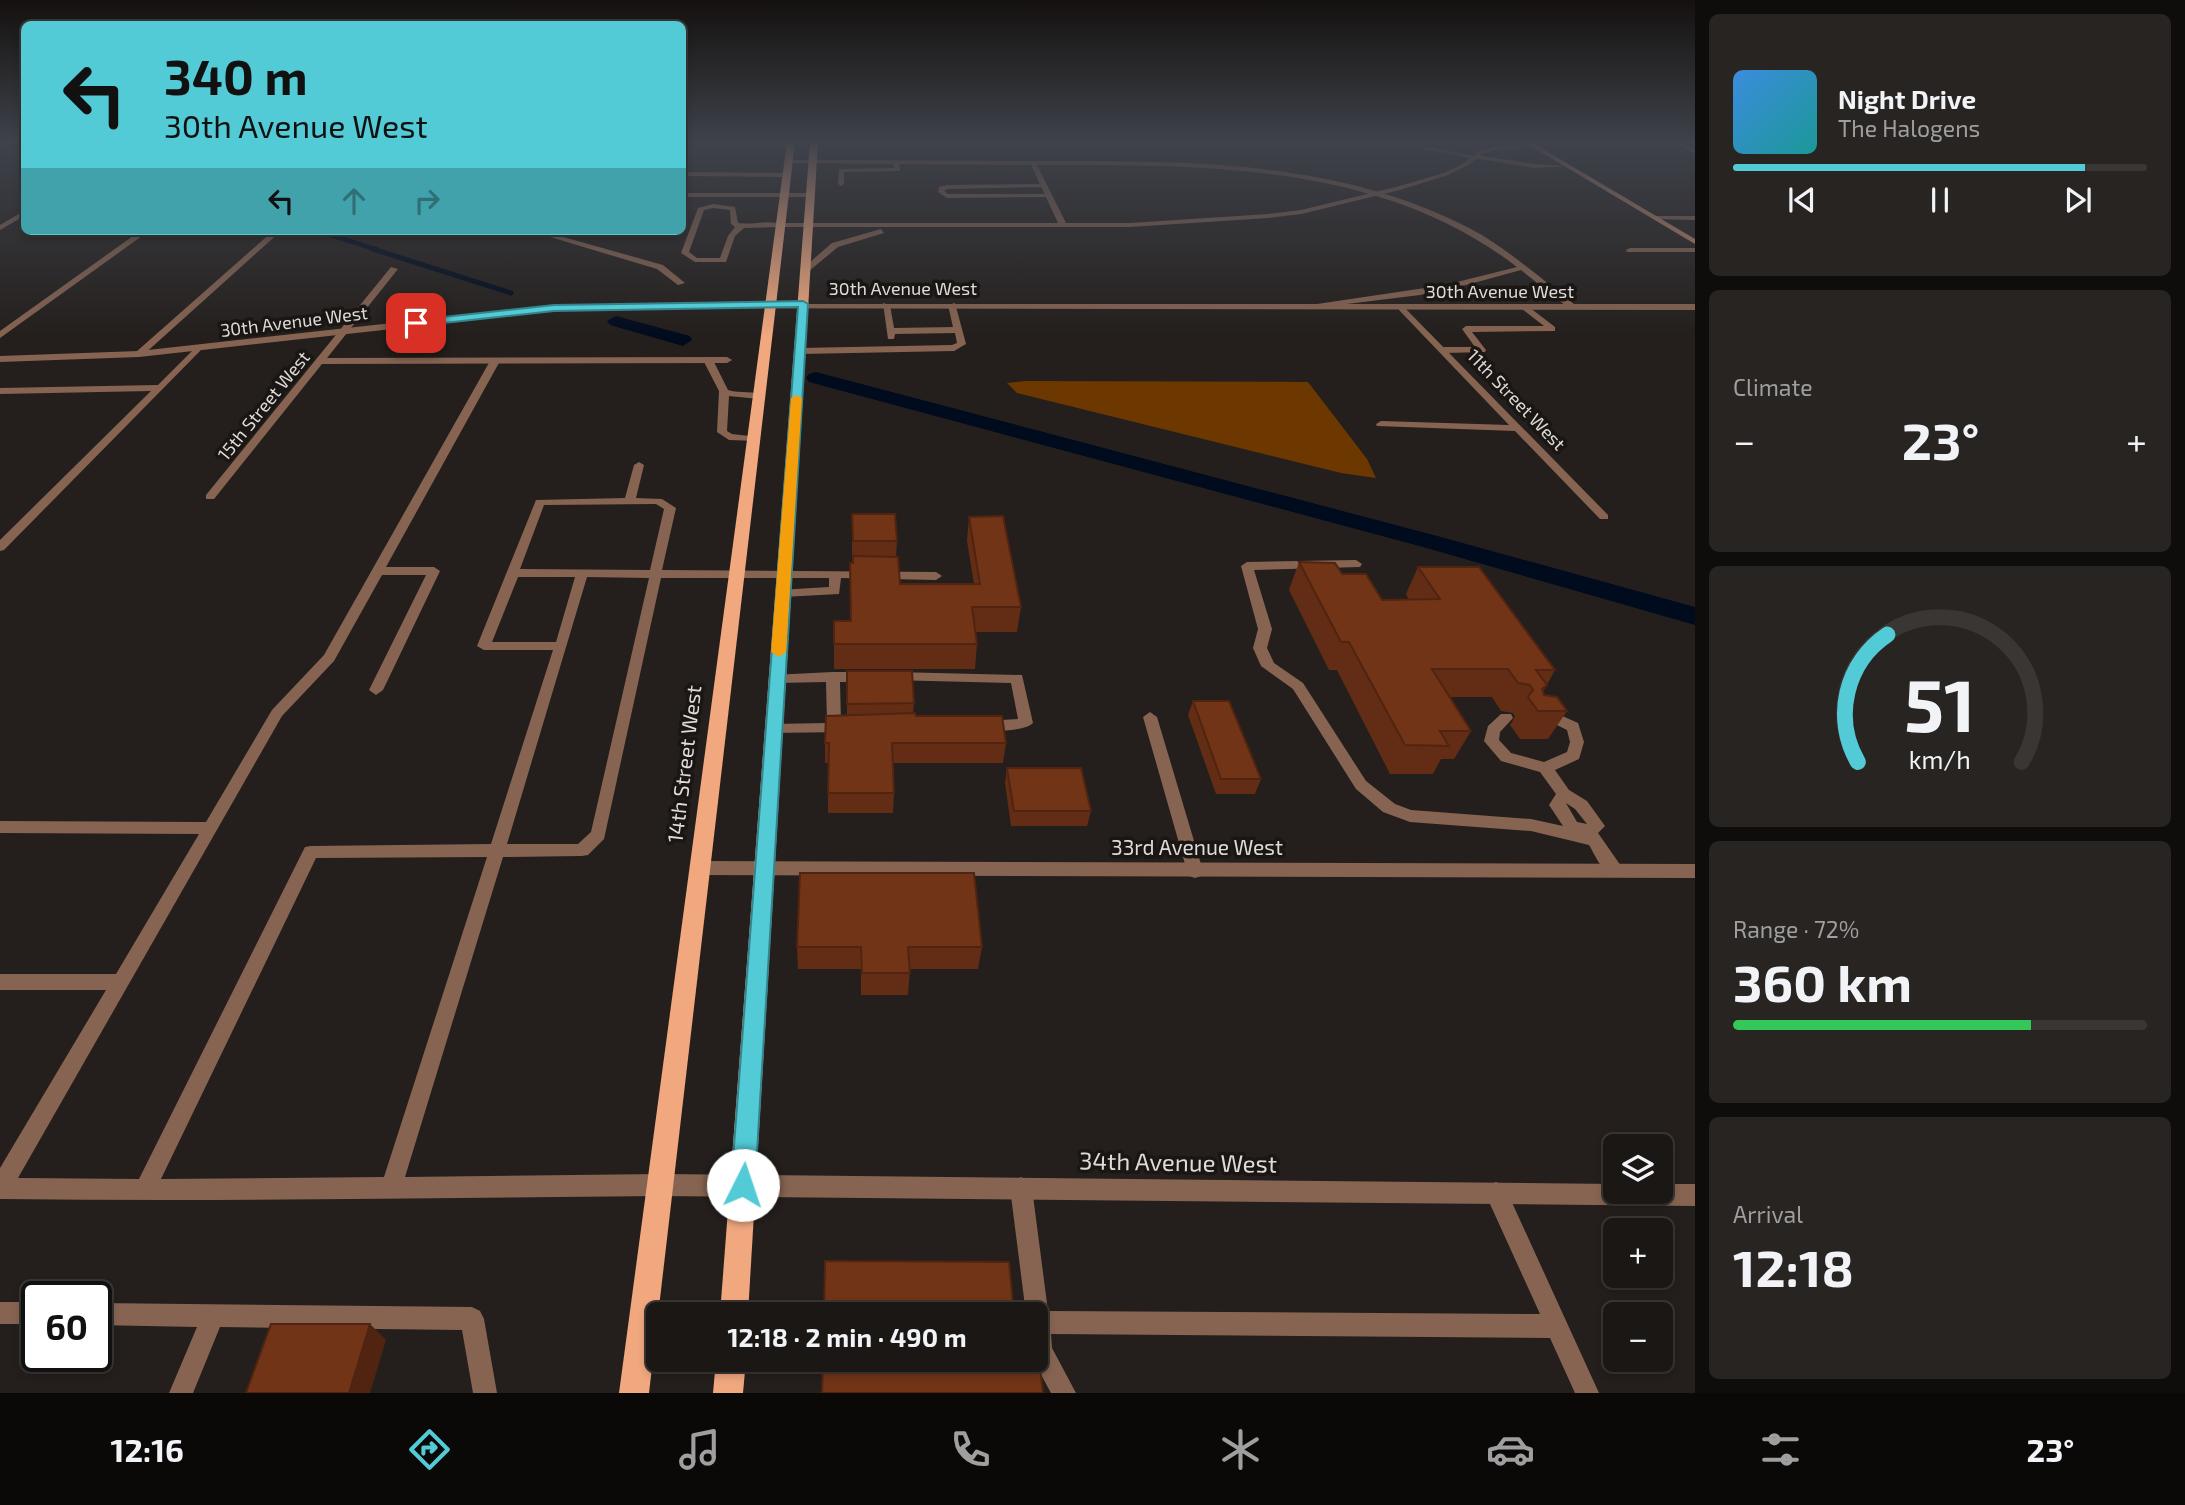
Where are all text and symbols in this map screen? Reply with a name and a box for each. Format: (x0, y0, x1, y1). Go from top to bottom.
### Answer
text: 340 m (164, 46, 308, 105)
icon: left (49, 49, 140, 140)
text: Night Drive (1838, 83, 1976, 114)
text: 30th Avenue West (164, 106, 428, 144)
text: The Halogens (1838, 114, 1980, 142)
icon: previous (1783, 181, 1821, 219)
icon: pause (1921, 181, 1959, 219)
icon: next (2059, 181, 2097, 219)
icon: left (262, 182, 300, 220)
icon: ahead (335, 182, 373, 220)
icon: right (408, 182, 446, 220)
street label: 30th Avenue West (829, 277, 977, 299)
street label: 30th Avenue West (1426, 280, 1574, 302)
pin (386, 293, 446, 353)
street label: 30th Avenue West (219, 301, 369, 341)
icon: arrive (397, 304, 435, 342)
street label: 11th Street West (1463, 344, 1571, 454)
street label: 15th Street West (212, 346, 314, 465)
text: Climate (1733, 373, 1813, 401)
text: 23° (1902, 408, 1979, 470)
text: − (1733, 417, 1755, 463)
text: + (2126, 417, 2147, 463)
text: 51 (1904, 660, 1976, 748)
street label: 14th Street West (661, 684, 706, 844)
text: km/h (1909, 744, 1971, 774)
street label: 33rd Avenue West (1111, 834, 1283, 859)
text: Range · 72% (1733, 915, 1859, 943)
text: 360 km (1733, 950, 1912, 1012)
map controls (1603, 1134, 1673, 1372)
button: layers (1603, 1134, 1673, 1204)
street label: 34th Avenue West (1079, 1145, 1277, 1178)
position arrow (706, 1148, 780, 1222)
text: Arrival (1733, 1200, 1803, 1228)
button: + (1603, 1218, 1673, 1288)
text: 12:18 (1733, 1235, 1854, 1297)
speed limit sign: 60 (21, 1281, 112, 1372)
button: − (1603, 1302, 1673, 1372)
text: 12:18 · 2 min · 490 m (727, 1321, 967, 1352)
icon: directions (405, 1425, 454, 1474)
icon: music (675, 1425, 724, 1474)
icon: phone (946, 1425, 995, 1474)
icon: climate (1216, 1425, 1265, 1474)
icon: car (1486, 1425, 1535, 1474)
icon: filters (1756, 1425, 1805, 1474)
text: 12:16 (111, 1430, 184, 1468)
text: 23° (2027, 1430, 2074, 1468)

